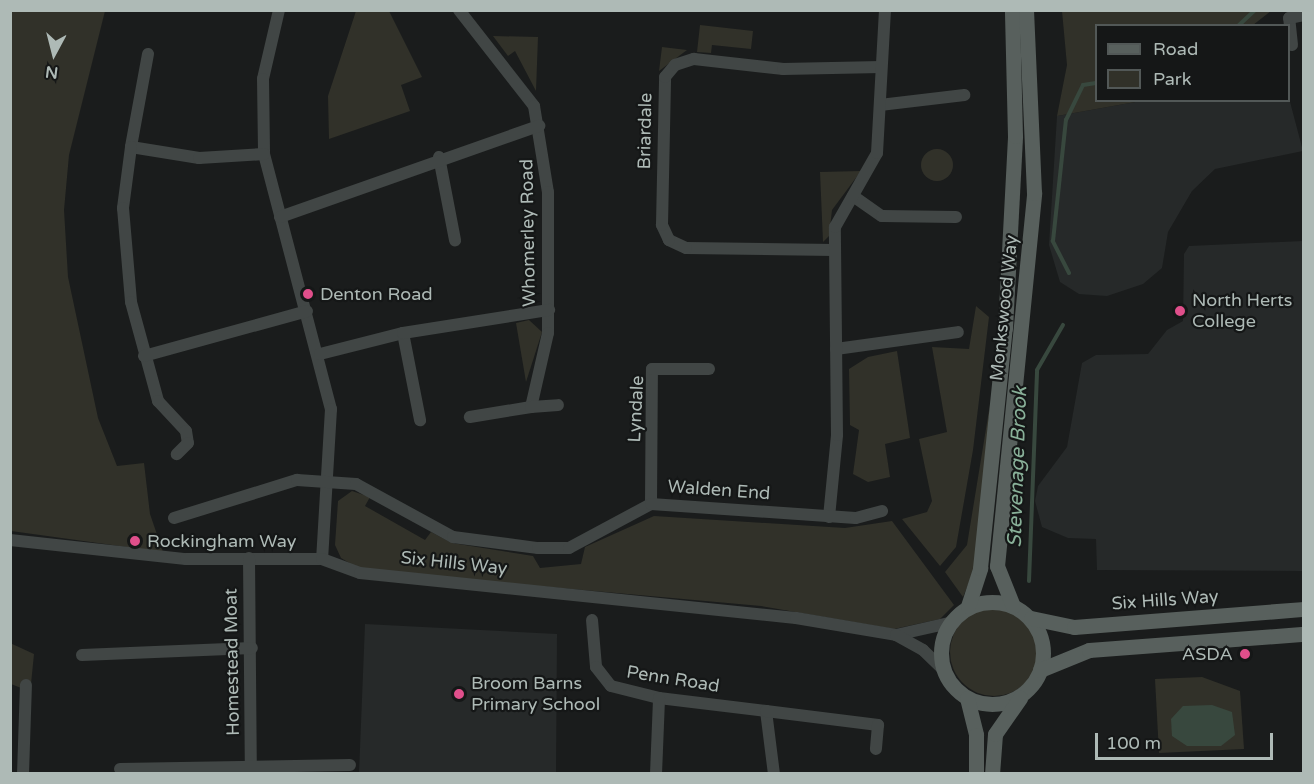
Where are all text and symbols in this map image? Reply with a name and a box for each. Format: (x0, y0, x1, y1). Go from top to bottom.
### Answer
north arrow (24, 24, 84, 84)
legend (1095, 24, 1290, 102)
text: Road (1153, 38, 1198, 60)
text: N (44, 61, 59, 83)
text: Park (1153, 68, 1191, 90)
street label: Briardale (634, 93, 656, 169)
street label: Whomerley Road (516, 159, 540, 307)
street label: Monkswood Way (986, 234, 1022, 382)
place label: Denton Road (320, 283, 433, 305)
marker: Denton Road (301, 287, 315, 301)
place label: North Herts College (1192, 290, 1292, 332)
marker: North Herts College (1173, 304, 1187, 318)
street label: Lyndale (623, 375, 649, 443)
water label: Stevenage Brook (1003, 386, 1033, 548)
street label: Walden End (667, 476, 771, 504)
place label: Rockingham Way (147, 530, 296, 552)
marker: Rockingham Way (128, 534, 142, 548)
street label: Six Hills Way (400, 547, 508, 579)
street label: Six Hills Way (1111, 585, 1219, 615)
street label: Homestead Moat (220, 588, 244, 736)
place label: ASDA (1182, 643, 1233, 665)
marker: ASDA (1238, 647, 1252, 661)
street label: Penn Road (625, 661, 721, 697)
place label: Broom Barns Primary School (471, 673, 600, 716)
marker: Broom Barns Primary School (452, 687, 466, 701)
scale bar (1098, 721, 1276, 759)
text: 100 m (1106, 732, 1161, 754)

